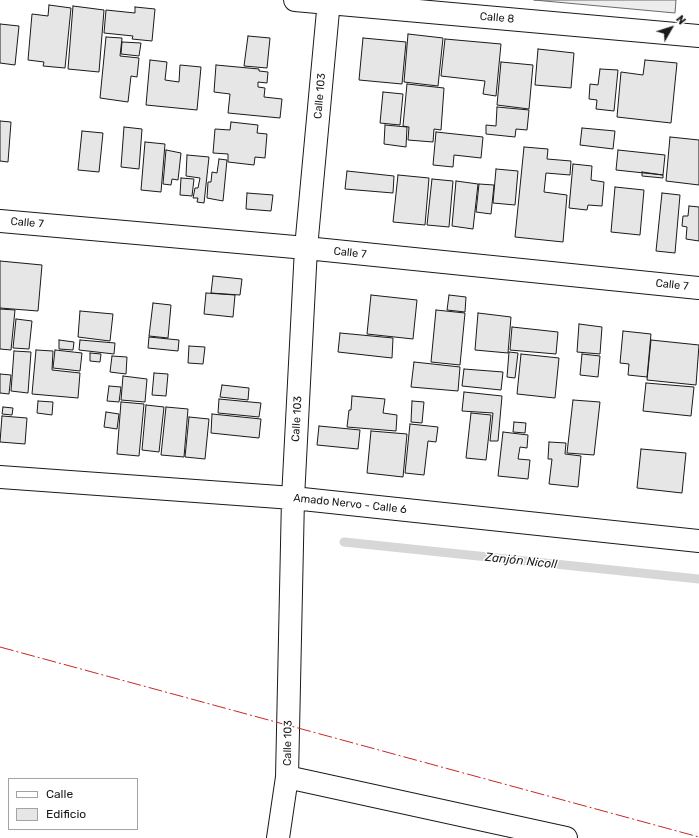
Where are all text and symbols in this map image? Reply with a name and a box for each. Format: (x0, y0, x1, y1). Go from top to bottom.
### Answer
north arrow (651, 8, 691, 48)
street label: Calle 8 (479, 10, 515, 26)
text: N (673, 13, 688, 27)
street label: Calle 103 (311, 73, 329, 119)
street label: Calle 7 (10, 215, 44, 231)
street label: Calle 7 (333, 245, 367, 261)
street label: Calle 7 (655, 277, 689, 293)
street label: Calle 103 (289, 396, 305, 442)
street label: Amado Nervo - Calle 6 (293, 491, 407, 517)
water label: Zanjón Nicoll (484, 550, 558, 572)
street label: Calle 103 (281, 720, 295, 766)
legend (8, 778, 138, 830)
text: Calle (46, 787, 73, 801)
text: Edificio (46, 807, 86, 821)

